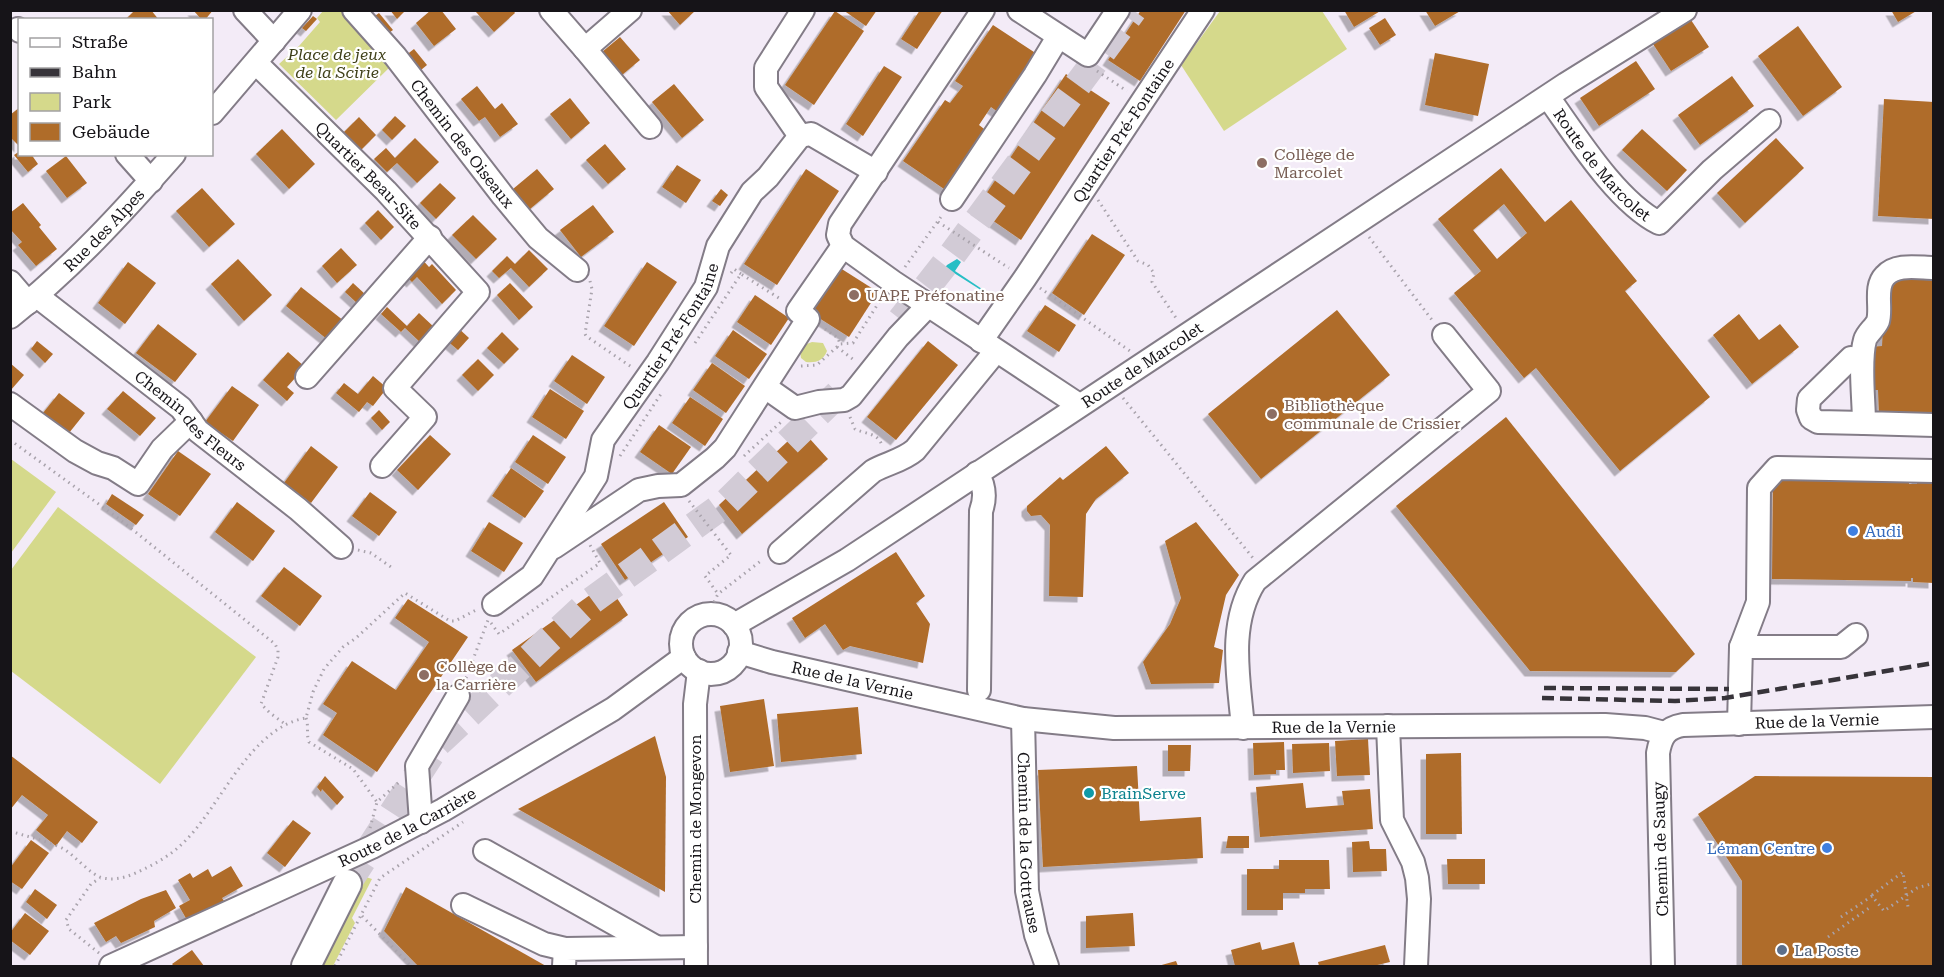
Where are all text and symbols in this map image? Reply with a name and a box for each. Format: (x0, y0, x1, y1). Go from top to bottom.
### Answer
legend (18, 18, 213, 156)
text: Straße (72, 31, 128, 52)
park label: Place de jeux de la Scirie (287, 45, 386, 82)
street label: Quartier Pré-Fontaine (1069, 55, 1178, 206)
text: Bahn (72, 61, 117, 82)
street label: Chemin des Oiseaux (406, 76, 518, 212)
text: Park (72, 91, 112, 112)
street label: Route de Marcolet (1549, 105, 1654, 225)
street label: Quartier Beau-Site (311, 118, 425, 234)
text: Gebäude (72, 121, 150, 142)
place label: Collège de Marcolet (1274, 145, 1355, 182)
marker: Collège de Marcolet (1255, 156, 1269, 170)
street label: Rue des Alpes (60, 185, 149, 276)
street label: Quartier Pré-Fontaine (619, 261, 723, 413)
place label: UAPE Préfonatine (866, 286, 1005, 305)
marker: UAPE Préfonatine (847, 288, 861, 302)
street label: Route de Marcolet (1078, 318, 1206, 412)
street label: Chemin des Fleurs (131, 367, 250, 475)
place label: Bibliothèque communale de Crissier (1284, 396, 1461, 433)
marker: Bibliothèque communale de Crissier (1265, 407, 1279, 421)
place label: Audi (1865, 522, 1901, 541)
marker: Audi (1846, 524, 1860, 538)
place label: Collège de la Carrière (436, 657, 517, 694)
street label: Rue de la Vernie (790, 658, 915, 704)
marker: Collège de la Carrière (417, 668, 431, 682)
street label: Rue de la Vernie (1754, 710, 1880, 733)
street label: Rue de la Vernie (1271, 717, 1396, 737)
street label: Chemin de Mongevon (686, 734, 705, 904)
street label: Chemin de la Gottrause (1014, 752, 1044, 935)
street label: Chemin de Saugy (1649, 781, 1672, 917)
street label: Route de la Carrière (335, 784, 480, 871)
place label: BrainServe (1101, 784, 1186, 803)
marker: BrainServe (1082, 786, 1096, 800)
place label: Léman Centre (1707, 839, 1815, 858)
marker: Léman Centre (1820, 841, 1834, 855)
place label: La Poste (1794, 941, 1859, 960)
marker: La Poste (1775, 943, 1789, 957)

